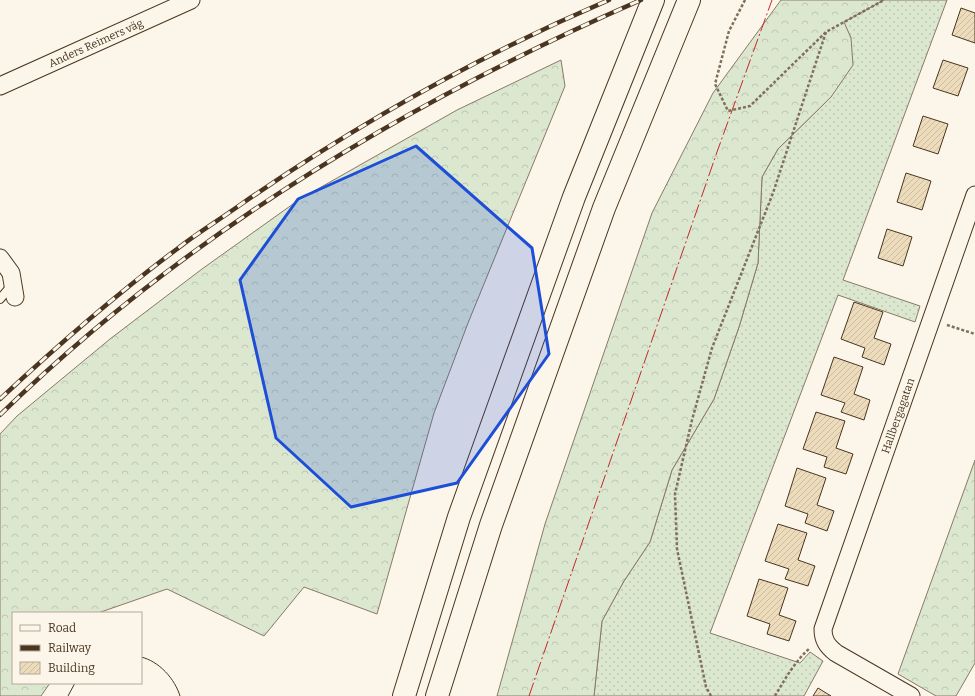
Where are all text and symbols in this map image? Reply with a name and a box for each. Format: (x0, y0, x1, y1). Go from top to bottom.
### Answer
street label: Anders Reimers väg (47, 16, 145, 70)
street label: Hallbergagatan (879, 376, 917, 455)
legend (12, 612, 142, 684)
text: Road (48, 621, 76, 635)
text: Railway (48, 641, 92, 655)
text: Building (48, 661, 95, 675)

